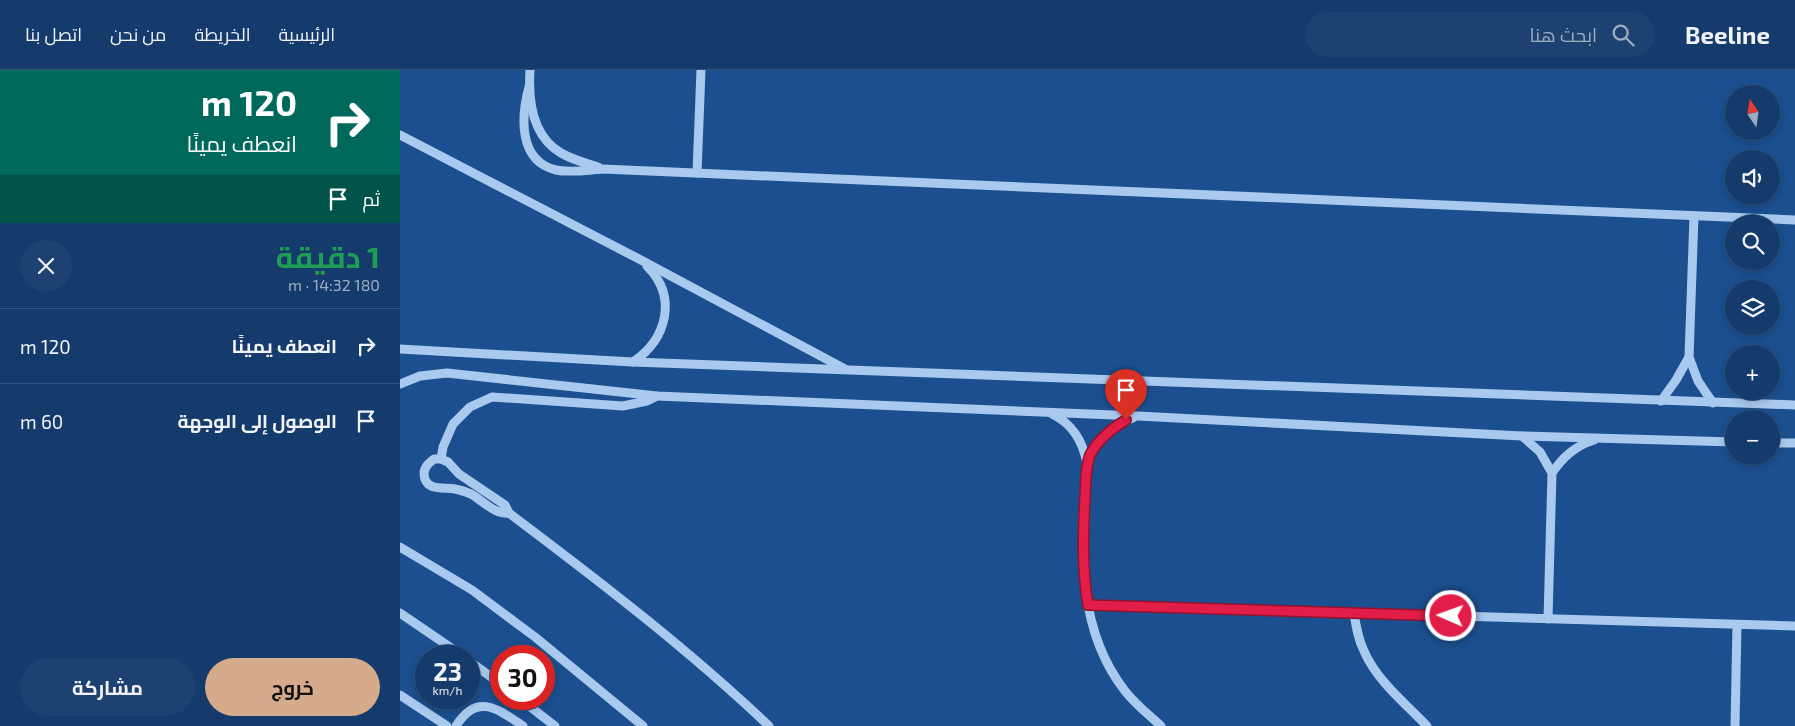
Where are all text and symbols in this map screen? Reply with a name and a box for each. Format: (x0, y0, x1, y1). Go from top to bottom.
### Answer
search box (1305, 12, 1655, 57)
text: Beeline (1685, 20, 1770, 49)
icon: search (1609, 21, 1637, 49)
text: اتصل بنا (25, 23, 82, 45)
text: من نحن (110, 23, 166, 45)
text: الخريطة (194, 23, 251, 45)
text: الرئيسية (279, 23, 335, 45)
text: ابحث هنا (1529, 23, 1597, 46)
text: 120 m (201, 81, 297, 123)
north arrow (1725, 85, 1780, 140)
map controls (1725, 85, 1780, 465)
icon: right (315, 90, 380, 155)
text: انعطف يمينًا (186, 130, 297, 156)
button: sound (1725, 150, 1780, 205)
icon: arrive (324, 185, 352, 213)
text: ثم (362, 187, 380, 210)
button: search (1725, 215, 1780, 270)
text: 1 دقيقة (276, 238, 380, 274)
button: close (20, 240, 72, 292)
text: 180 m · 14:32 (288, 275, 380, 294)
button: layers (1725, 280, 1780, 335)
icon: right (352, 332, 380, 360)
text: انعطف يمينًا (232, 334, 337, 357)
text: 120 m (20, 335, 71, 358)
button: + (1725, 345, 1780, 400)
pin (1105, 369, 1147, 420)
icon: arrive (1112, 376, 1140, 404)
icon: arrive (352, 407, 380, 435)
text: الوصول إلى الوجهة (177, 409, 337, 432)
text: 60 m (20, 410, 63, 433)
button: − (1725, 410, 1780, 465)
position arrow (1424, 589, 1476, 641)
speed limit sign: 30 (490, 645, 555, 710)
text: 23 (433, 656, 462, 686)
button: مشاركة (20, 658, 195, 716)
button: خروج (205, 658, 380, 716)
text: km/h (433, 683, 462, 697)

